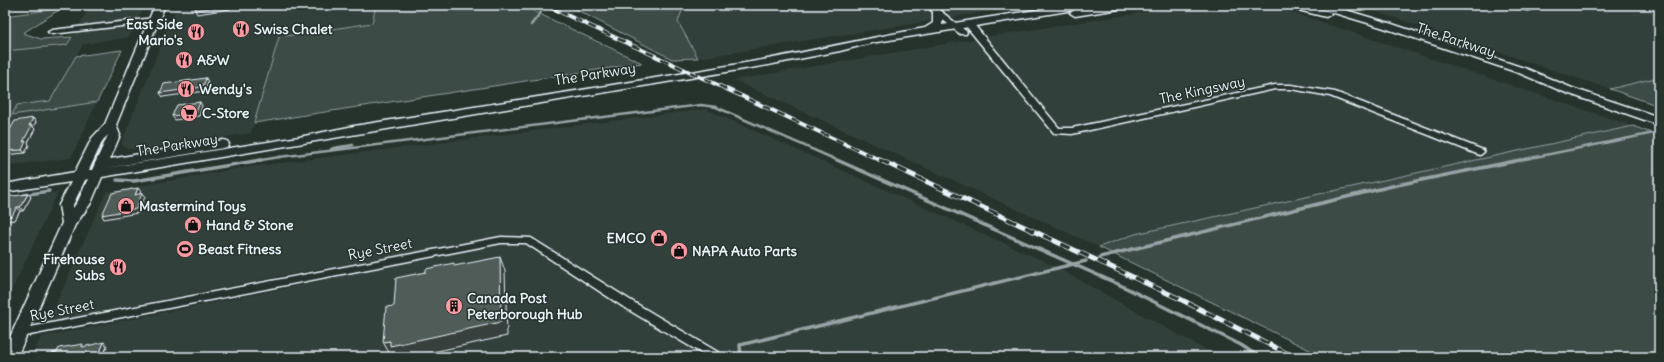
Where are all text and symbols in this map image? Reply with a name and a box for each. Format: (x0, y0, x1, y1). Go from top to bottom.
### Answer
place label: East Side Mario's (126, 15, 184, 49)
restaurant icon: Swiss Chalet (231, 19, 251, 39)
street label: The Parkway (1414, 19, 1498, 61)
place label: Swiss Chalet (254, 20, 333, 38)
restaurant icon: East Side Mario's (186, 22, 206, 42)
restaurant icon: A&W (174, 50, 194, 70)
place label: A&W (197, 51, 230, 69)
street label: The Parkway (553, 59, 637, 89)
street label: The Kingsway (1157, 72, 1247, 108)
restaurant icon: Wendy's (176, 79, 196, 99)
place label: Wendy's (199, 80, 253, 98)
supermarket icon: C-Store (179, 103, 199, 123)
place label: C-Store (202, 104, 250, 122)
street label: The Parkway (135, 130, 219, 160)
shop icon: Mastermind Toys (116, 196, 136, 216)
place label: Mastermind Toys (139, 197, 247, 215)
shop icon: Hand & Stone (183, 215, 203, 235)
place label: Hand & Stone (206, 216, 294, 234)
shop icon: EMCO (649, 228, 669, 248)
place label: EMCO (607, 229, 646, 247)
street label: Rye Street (346, 234, 414, 264)
sports icon: Beast Fitness (175, 239, 195, 259)
place label: Beast Fitness (198, 240, 282, 258)
shop icon: NAPA Auto Parts (669, 241, 689, 261)
place label: NAPA Auto Parts (692, 242, 798, 260)
place label: Firehouse Subs (43, 250, 106, 284)
restaurant icon: Firehouse Subs (108, 257, 128, 277)
place label: Canada Post Peterborough Hub (467, 289, 583, 323)
street label: Rye Street (28, 295, 96, 325)
building icon: Canada Post Peterborough Hub (444, 296, 464, 316)

